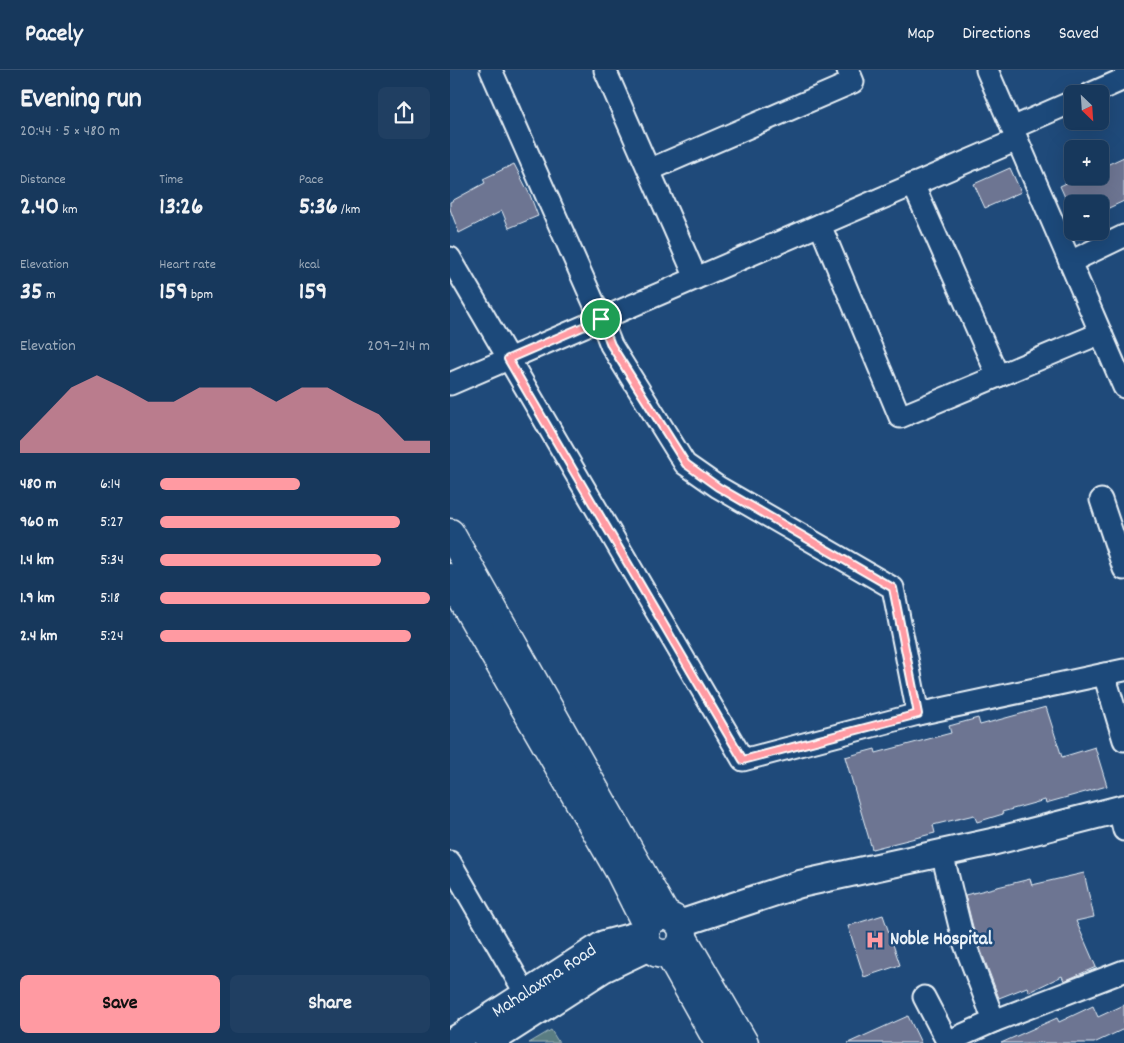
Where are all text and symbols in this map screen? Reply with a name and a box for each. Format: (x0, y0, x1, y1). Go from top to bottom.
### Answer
text: Pacely (25, 18, 83, 52)
text: Map (907, 22, 934, 47)
text: Directions (962, 22, 1031, 47)
text: Saved (1059, 22, 1099, 47)
text: Evening run (20, 81, 142, 121)
north arrow (1064, 85, 1109, 130)
map controls (1064, 85, 1109, 240)
button: share (378, 87, 430, 139)
text: 20:44 · 5 × 480 m (20, 120, 120, 143)
button: + (1064, 140, 1109, 185)
text: Distance (20, 170, 66, 190)
text: Time (159, 170, 183, 190)
text: Pace (299, 170, 323, 190)
text: 2.40 (20, 190, 59, 226)
text: 13:26 (159, 190, 203, 226)
text: 5:36 (299, 190, 338, 226)
button: − (1064, 195, 1109, 240)
text: km (59, 200, 78, 220)
text: /km (338, 200, 360, 220)
text: Elevation (20, 255, 69, 275)
text: Heart rate (159, 255, 216, 275)
text: kcal (299, 255, 320, 275)
text: 35 (20, 275, 43, 311)
text: 159 (159, 275, 188, 311)
text: 159 (299, 275, 327, 311)
text: m (43, 285, 56, 305)
text: bpm (188, 285, 213, 305)
pin (580, 298, 622, 340)
icon: arrive (587, 305, 615, 333)
text: Elevation (20, 335, 76, 358)
text: 209–214 m (367, 335, 430, 358)
text: 480 m (20, 473, 56, 496)
text: 6:14 (100, 473, 121, 496)
text: 960 m (20, 511, 59, 534)
text: 5:27 (100, 511, 123, 534)
text: 1.4 km (20, 549, 54, 572)
text: 5:34 (100, 549, 124, 572)
text: 1.9 km (20, 587, 55, 610)
text: 5:18 (100, 587, 120, 610)
text: 2.4 km (20, 625, 58, 648)
text: 5:24 (100, 625, 124, 648)
place label: Noble Hospital (890, 927, 993, 954)
hospital icon: Noble Hospital (864, 929, 886, 951)
street label: Mahalaxma Road (487, 938, 603, 1026)
button: Save (20, 975, 220, 1033)
button: Share (230, 975, 430, 1033)

